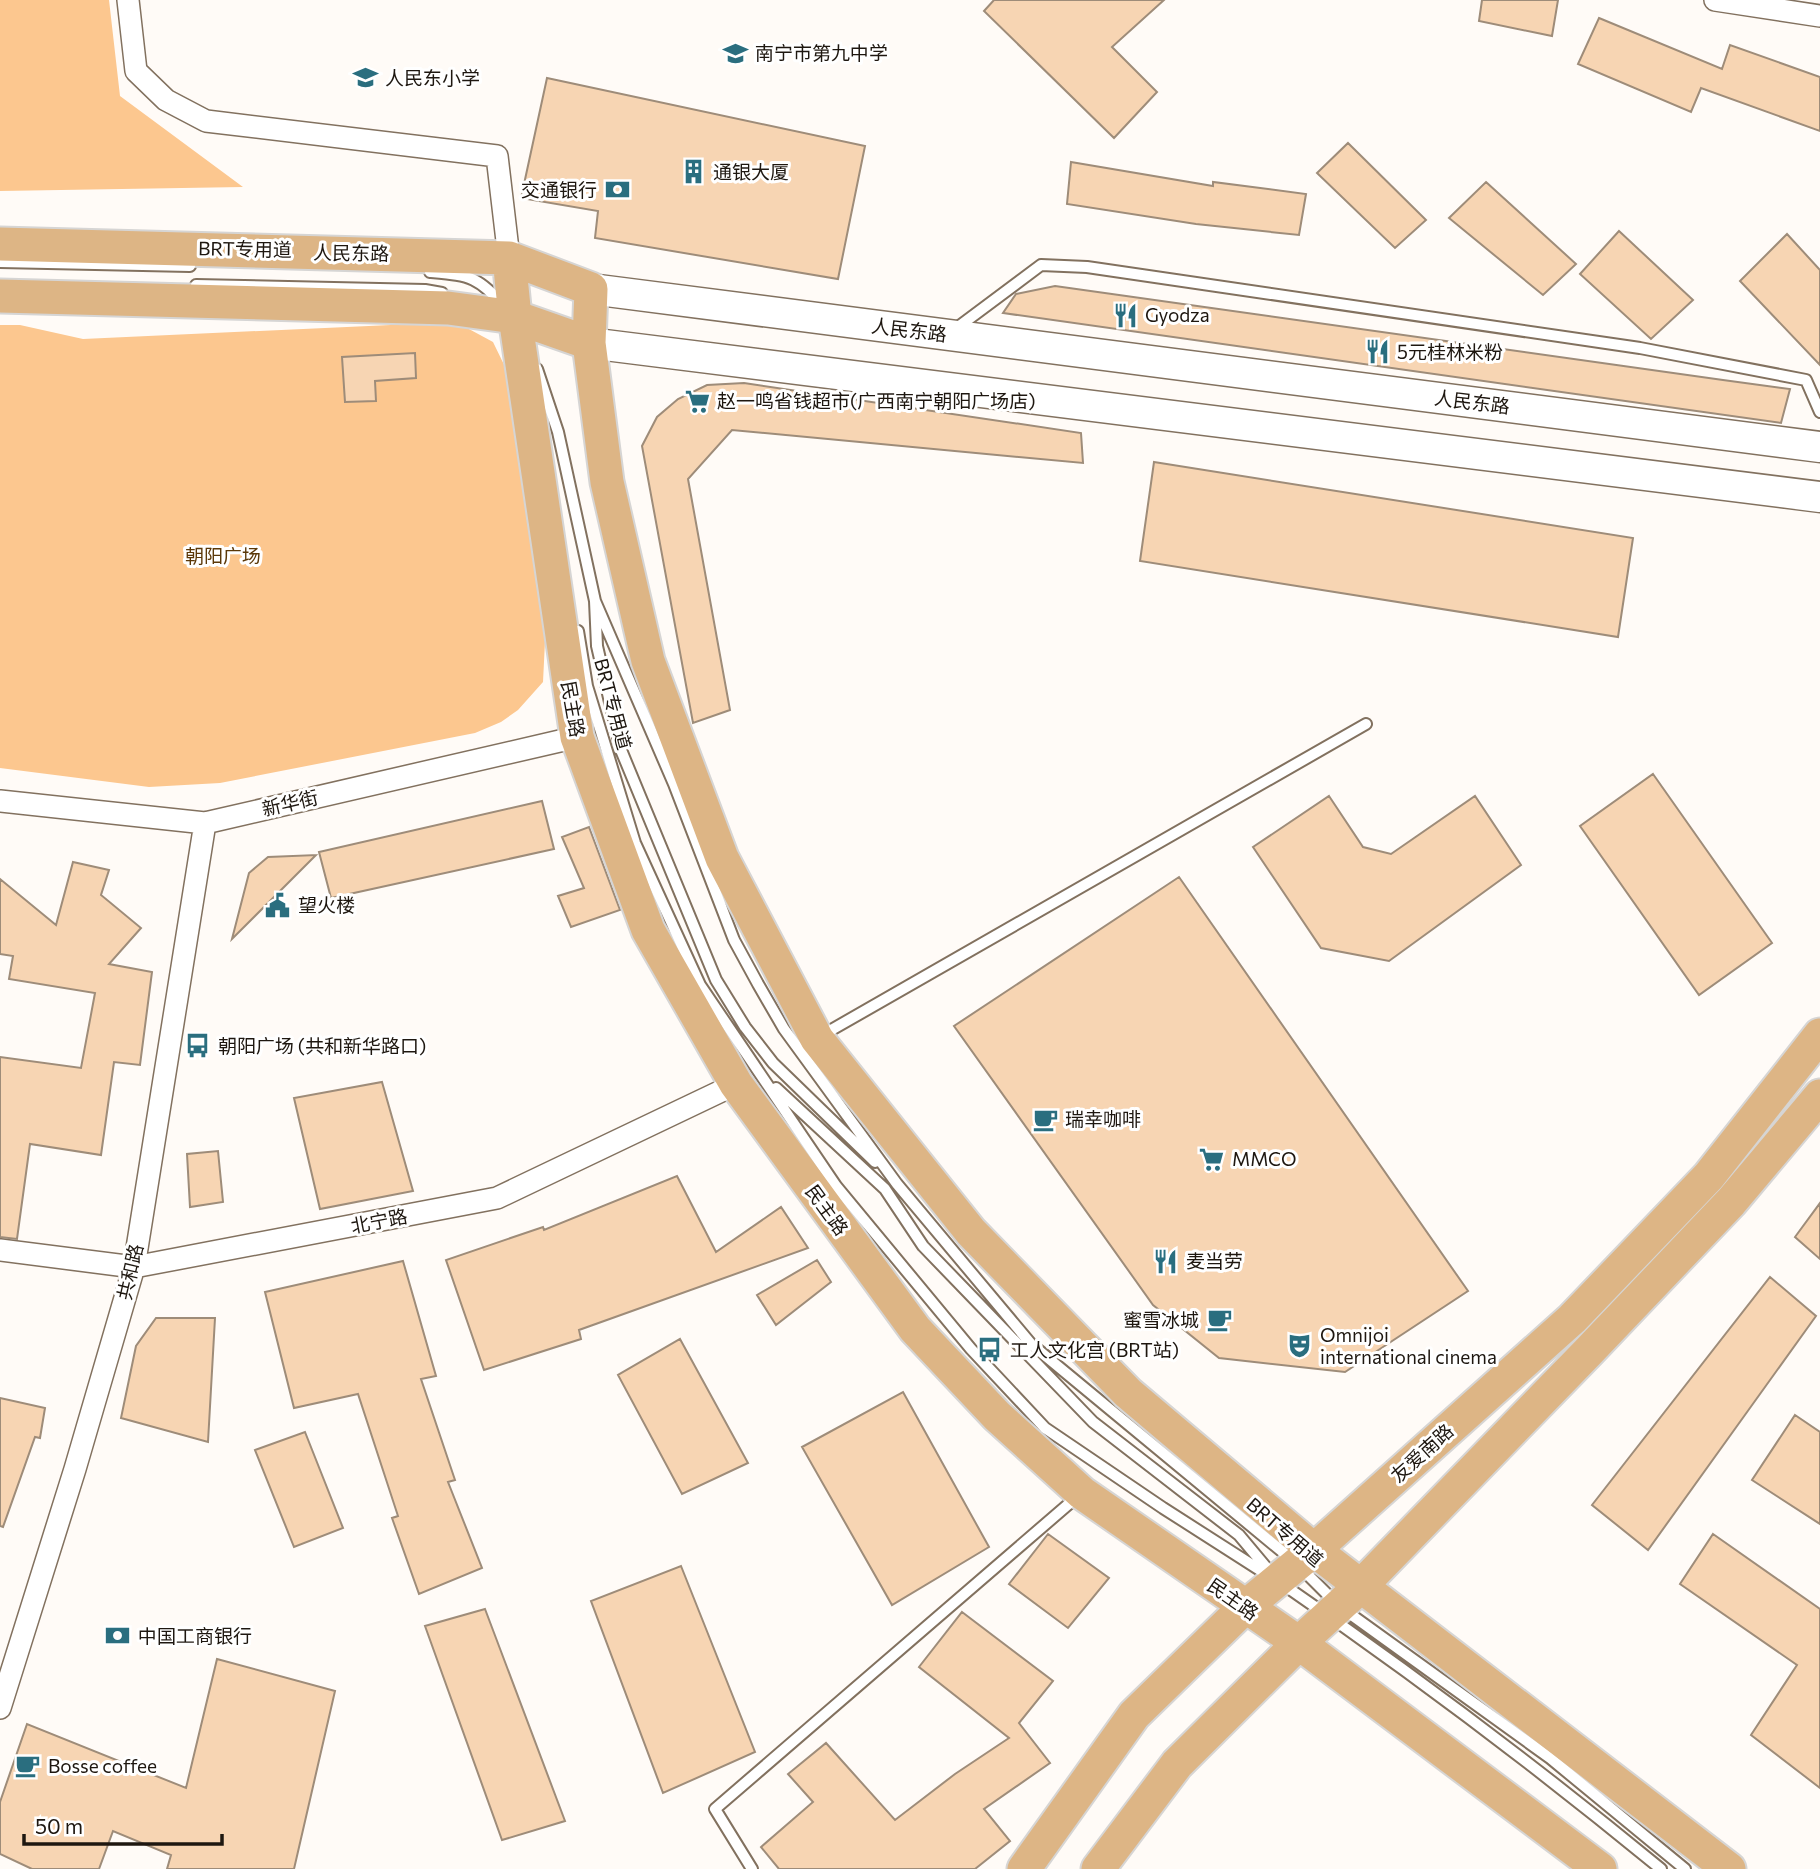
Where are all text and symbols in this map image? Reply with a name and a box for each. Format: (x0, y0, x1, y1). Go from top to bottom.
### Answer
school or university icon: 南宁市第九中学 (721, 39, 749, 67)
place label: 南宁市第九中学 (755, 41, 888, 64)
school or university icon: 人民东小学 (351, 64, 379, 92)
place label: 人民东小学 (385, 66, 480, 89)
building icon: 通银大厦 (679, 158, 707, 186)
place label: 通银大厦 (713, 160, 789, 183)
bank icon: 交通银行 (603, 176, 631, 204)
place label: 交通银行 (521, 178, 597, 201)
street label: BRT专用道 (198, 236, 292, 261)
street label: 人民东路 (313, 240, 389, 265)
restaurant icon: Gyodza (1111, 301, 1139, 329)
place label: Gyodza (1145, 303, 1210, 326)
street label: 人民东路 (870, 313, 948, 346)
restaurant icon: 5元桂林米粉 (1363, 338, 1391, 366)
place label: 5元桂林米粉 (1397, 340, 1503, 363)
street label: 人民东路 (1433, 385, 1511, 418)
supermarket icon: 赵一鸣省钱超市(广西南宁朝阳广场店) (683, 387, 711, 415)
place label: 赵一鸣省钱超市(广西南宁朝阳广场店) (717, 389, 1036, 412)
park label: 朝阳广场 (185, 544, 261, 567)
street label: BRT专用道 (590, 656, 637, 752)
street label: 民主路 (557, 679, 590, 739)
street label: 新华街 (260, 785, 320, 820)
public building icon: 望火楼 (264, 891, 292, 919)
place label: 望火楼 (298, 893, 355, 916)
bus stop icon: 朝阳广场 (共和新华路口) (184, 1032, 212, 1060)
place label: 朝阳广场 (共和新华路口) (218, 1034, 426, 1057)
cafe icon: 瑞幸咖啡 (1031, 1105, 1059, 1133)
place label: 瑞幸咖啡 (1065, 1107, 1141, 1130)
supermarket icon: MMCO (1198, 1145, 1226, 1173)
place label: MMCO (1232, 1147, 1297, 1170)
street label: 民主路 (801, 1180, 853, 1240)
street label: 北宁路 (349, 1204, 409, 1237)
street label: 共和路 (112, 1242, 147, 1302)
restaurant icon: 麦当劳 (1152, 1247, 1180, 1275)
place label: 麦当劳 (1186, 1249, 1243, 1272)
cafe icon: 蜜雪冰城 (1205, 1306, 1233, 1334)
place label: 蜜雪冰城 (1123, 1308, 1199, 1331)
place label: Omnijoi international cinema (1320, 1323, 1497, 1368)
theatre icon: Omnijoi international cinema (1286, 1332, 1314, 1360)
bus stop icon: 工人文化宫 (BRT站) (976, 1336, 1004, 1364)
place label: 工人文化宫 (BRT站) (1010, 1338, 1179, 1361)
street label: 友爱南路 (1386, 1419, 1458, 1487)
street label: BRT专用道 (1242, 1492, 1328, 1571)
street label: 民主路 (1203, 1573, 1263, 1624)
bank icon: 中国工商银行 (104, 1622, 132, 1650)
place label: 中国工商银行 (138, 1624, 252, 1647)
cafe icon: Bosse coffee (14, 1752, 42, 1780)
place label: Bosse coffee (48, 1754, 157, 1777)
scale bar (24, 1802, 222, 1846)
text: 50 m (35, 1813, 83, 1838)

